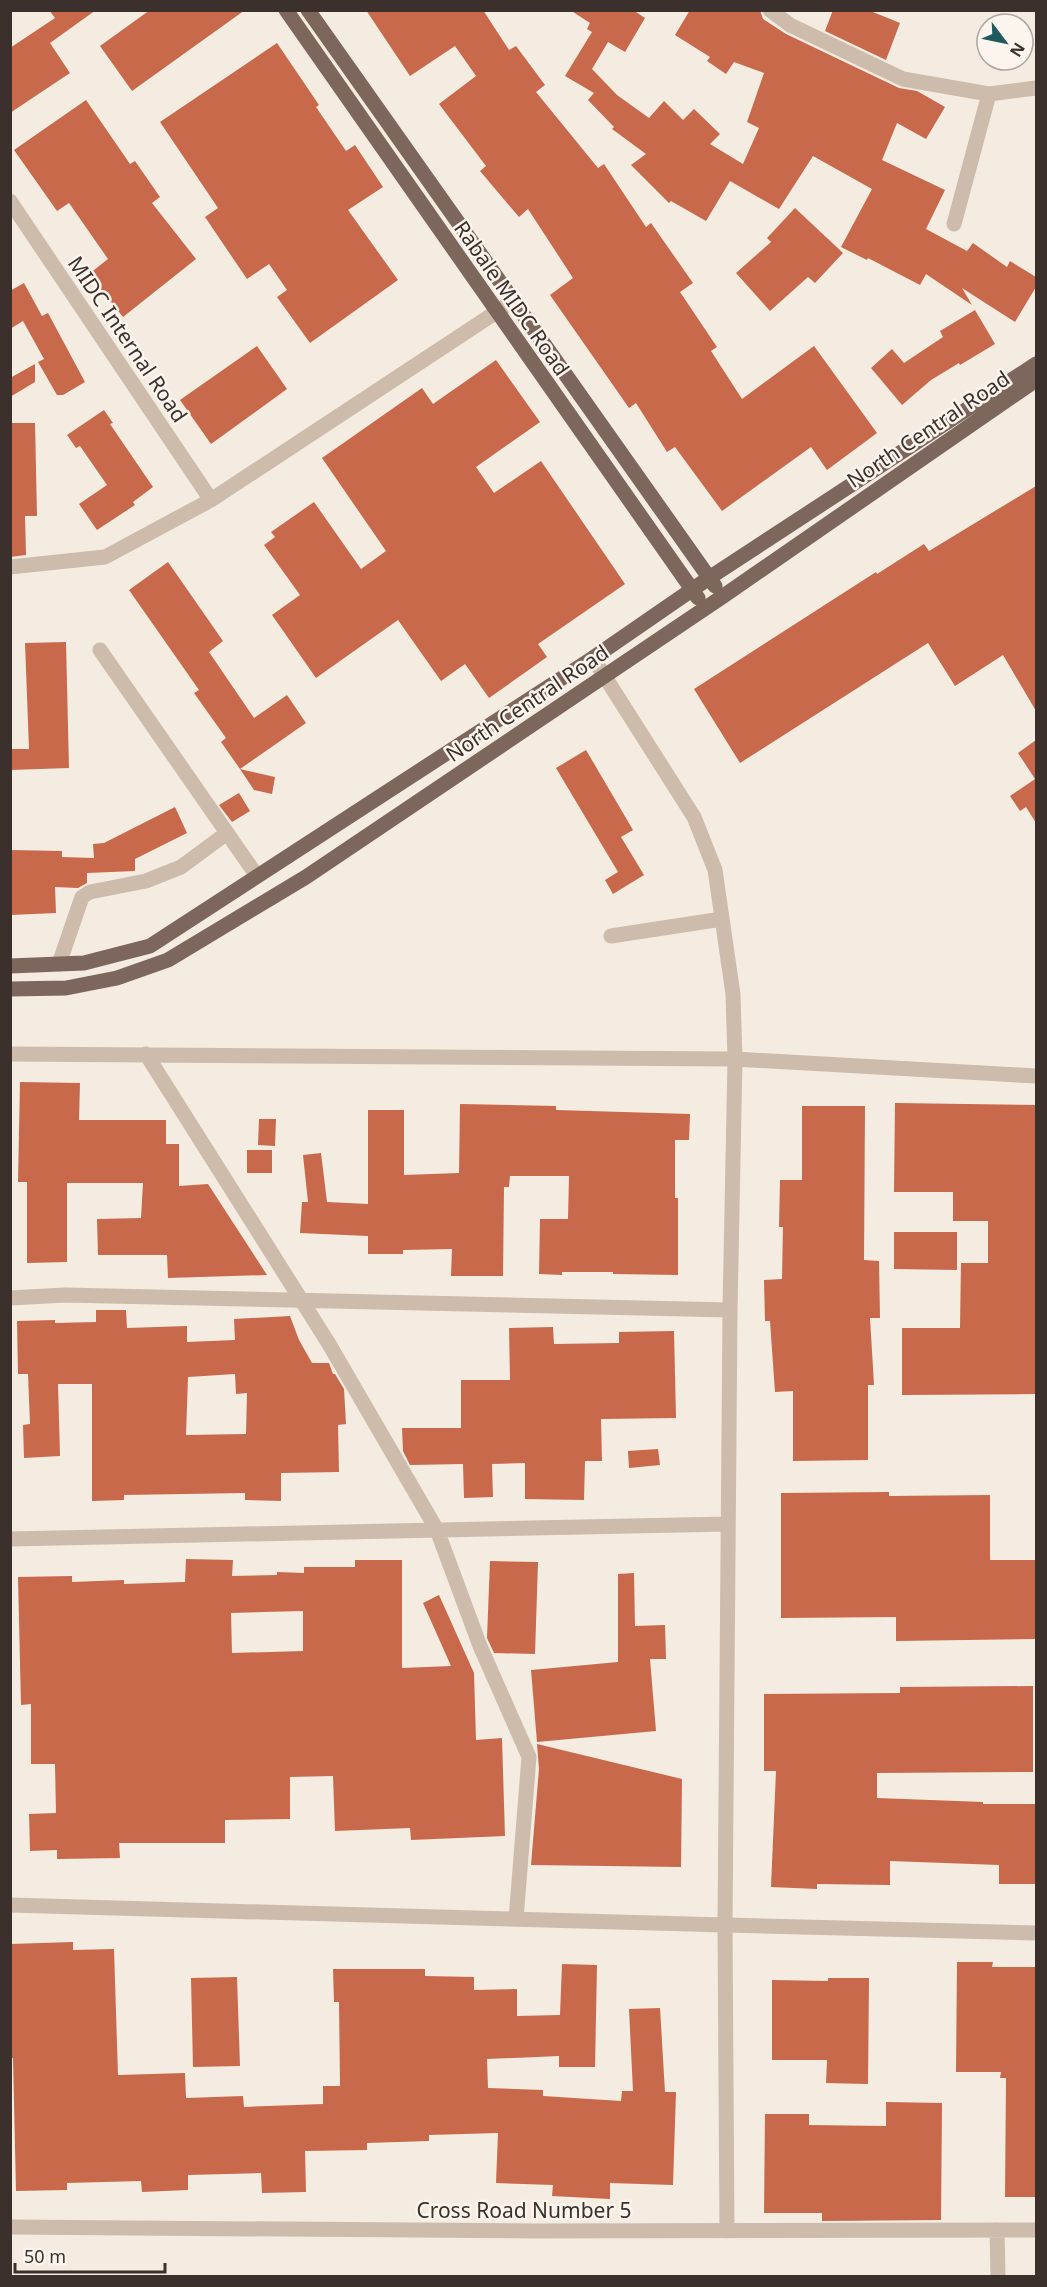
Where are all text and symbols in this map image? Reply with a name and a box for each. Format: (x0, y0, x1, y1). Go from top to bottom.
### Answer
north arrow (975, 12, 1035, 72)
text: N (1005, 39, 1030, 61)
street label: Rabale MIDC Road (448, 215, 576, 381)
street label: MIDC Internal Road (62, 251, 194, 427)
street label: North Central Road (841, 364, 1015, 494)
street label: North Central Road (440, 638, 614, 768)
street label: Cross Road Number 5 (416, 2196, 632, 2224)
scale bar (15, 2236, 165, 2274)
text: 50 m (24, 2244, 66, 2268)

